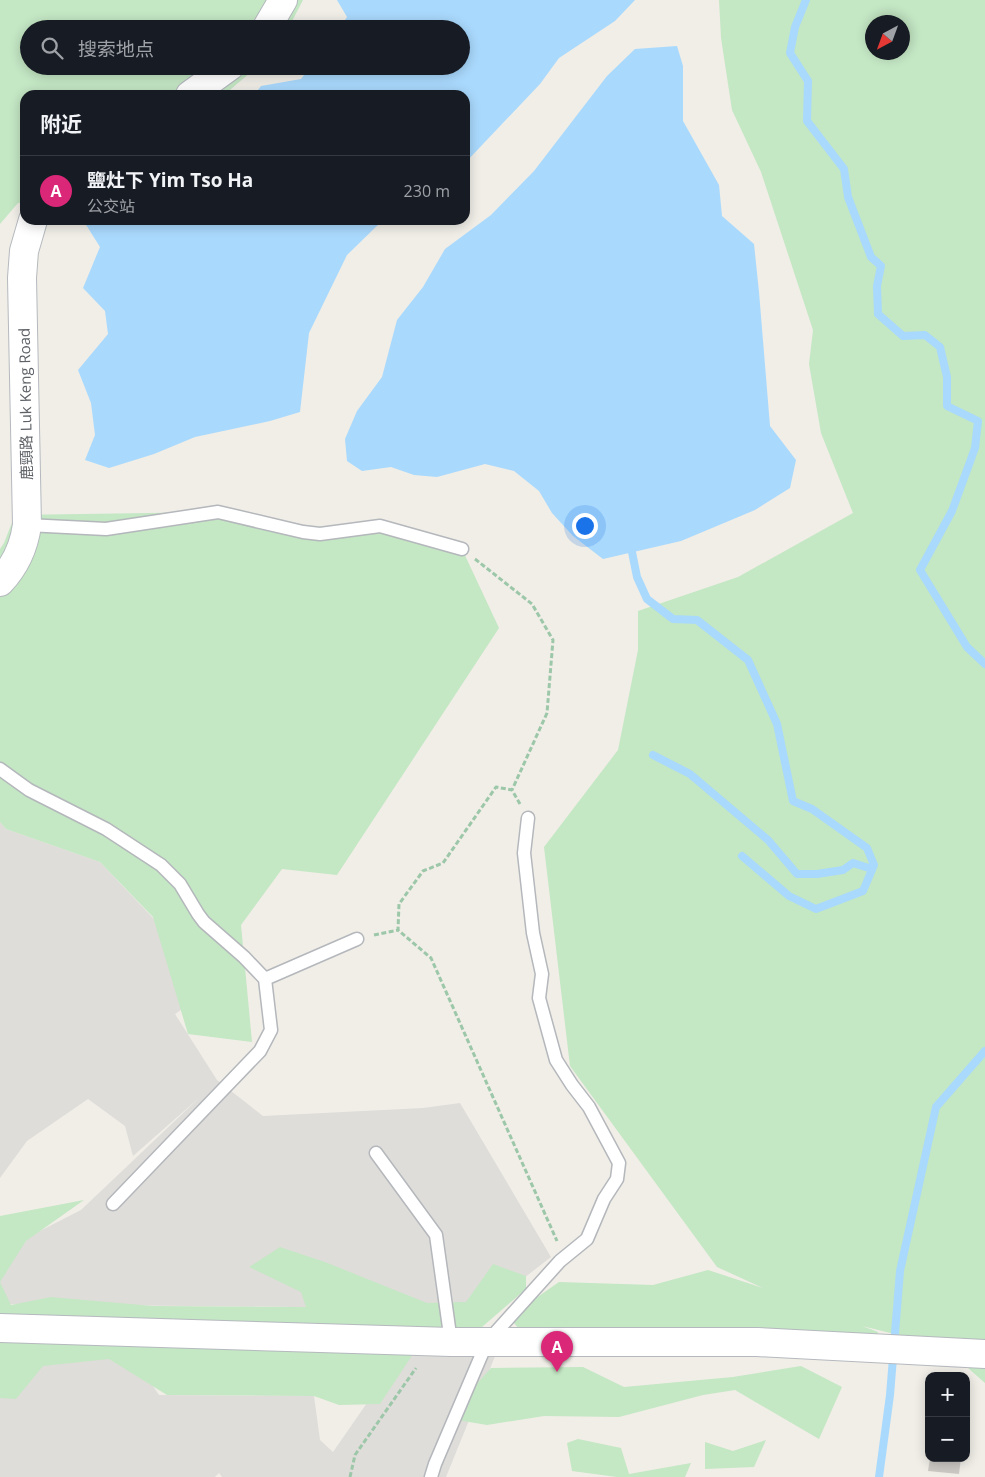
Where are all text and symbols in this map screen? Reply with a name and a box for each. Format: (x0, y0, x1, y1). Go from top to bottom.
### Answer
north arrow (865, 15, 910, 60)
search box (20, 20, 470, 75)
icon: search (38, 34, 66, 62)
text: 搜索地点 (78, 36, 154, 62)
text: 附近 (40, 110, 82, 138)
text: 鹽灶下 Yim Tso Ha (87, 167, 253, 193)
text: A (50, 180, 62, 202)
text: 230 m (404, 180, 450, 202)
text: 公交站 (87, 195, 135, 217)
street label: 鹿頸路 Luk Keng Road (14, 328, 36, 480)
your location (572, 513, 598, 539)
pin: A (541, 1331, 573, 1372)
map controls (925, 1372, 970, 1462)
button: + (925, 1372, 970, 1417)
button: − (925, 1417, 970, 1462)

